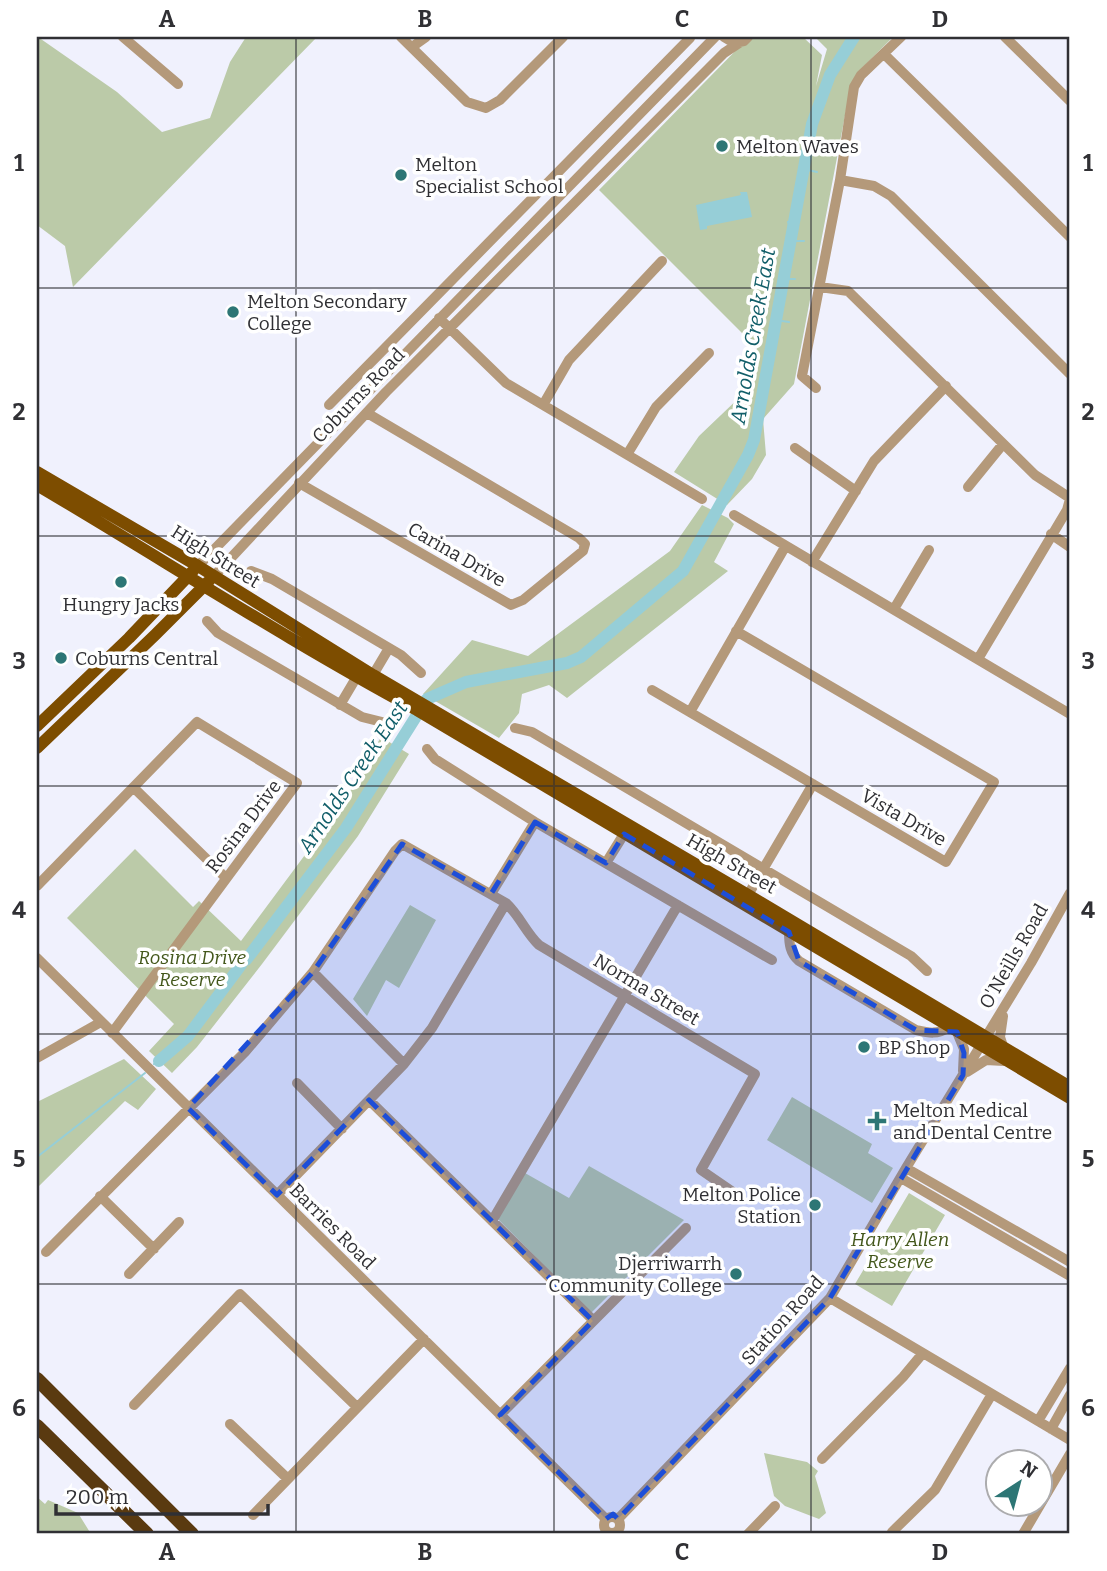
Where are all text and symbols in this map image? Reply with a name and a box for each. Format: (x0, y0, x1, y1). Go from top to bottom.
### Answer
text: A (159, 5, 176, 33)
text: B (418, 5, 432, 33)
text: C (675, 5, 689, 33)
text: D (932, 5, 948, 33)
place label: Melton Waves (736, 135, 859, 158)
marker: Melton Waves (714, 138, 730, 154)
text: 1 (14, 149, 24, 177)
text: 1 (1083, 149, 1093, 177)
place label: Melton Specialist School (415, 153, 563, 198)
marker: Melton Specialist School (393, 167, 409, 183)
water label: Arnolds Creek East (725, 246, 781, 427)
place label: Melton Secondary College (247, 290, 408, 335)
marker: Melton Secondary College (225, 304, 241, 320)
street label: Coburns Road (307, 343, 409, 448)
text: 2 (13, 398, 26, 426)
text: 2 (1082, 398, 1095, 426)
street label: Carina Drive (404, 517, 510, 592)
street label: High Street (167, 520, 265, 593)
marker: Hungry Jacks (113, 574, 129, 590)
place label: Hungry Jacks (63, 593, 179, 616)
text: 3 (12, 647, 26, 675)
place label: Coburns Central (75, 647, 218, 670)
text: 3 (1081, 647, 1095, 675)
marker: Coburns Central (53, 650, 69, 666)
water label: Arnolds Creek East (292, 696, 414, 859)
street label: Rosina Drive (201, 775, 286, 877)
street label: Vista Drive (857, 784, 951, 851)
street label: High Street (683, 828, 781, 899)
text: 4 (12, 896, 26, 924)
text: 4 (1081, 896, 1095, 924)
street label: O'Neills Road (974, 900, 1053, 1013)
park label: Rosina Drive Reserve (138, 946, 246, 991)
street label: Norma Street (589, 949, 704, 1030)
place label: BP Shop (878, 1036, 950, 1059)
marker: BP Shop (856, 1039, 872, 1055)
place label: Melton Medical and Dental Centre (893, 1099, 1052, 1144)
marker: Melton Medical and Dental Centre (867, 1111, 887, 1131)
text: 5 (13, 1145, 25, 1173)
text: 5 (1082, 1145, 1094, 1173)
street label: Barries Road (285, 1179, 380, 1274)
place label: Melton Police Station (682, 1183, 801, 1228)
marker: Melton Police Station (807, 1197, 823, 1213)
park label: Harry Allen Reserve (851, 1228, 949, 1273)
place label: Djerriwarrh Community College (548, 1252, 722, 1297)
marker: Djerriwarrh Community College (728, 1266, 744, 1282)
street label: Station Road (736, 1271, 828, 1370)
text: 6 (12, 1394, 26, 1422)
text: 6 (1081, 1394, 1095, 1422)
north arrow (984, 1448, 1054, 1518)
text: N (1016, 1456, 1042, 1483)
scale bar (56, 1473, 268, 1517)
text: 200 m (66, 1484, 129, 1510)
text: A (159, 1538, 176, 1566)
text: B (418, 1538, 432, 1566)
text: C (675, 1538, 689, 1566)
text: D (932, 1538, 948, 1566)

